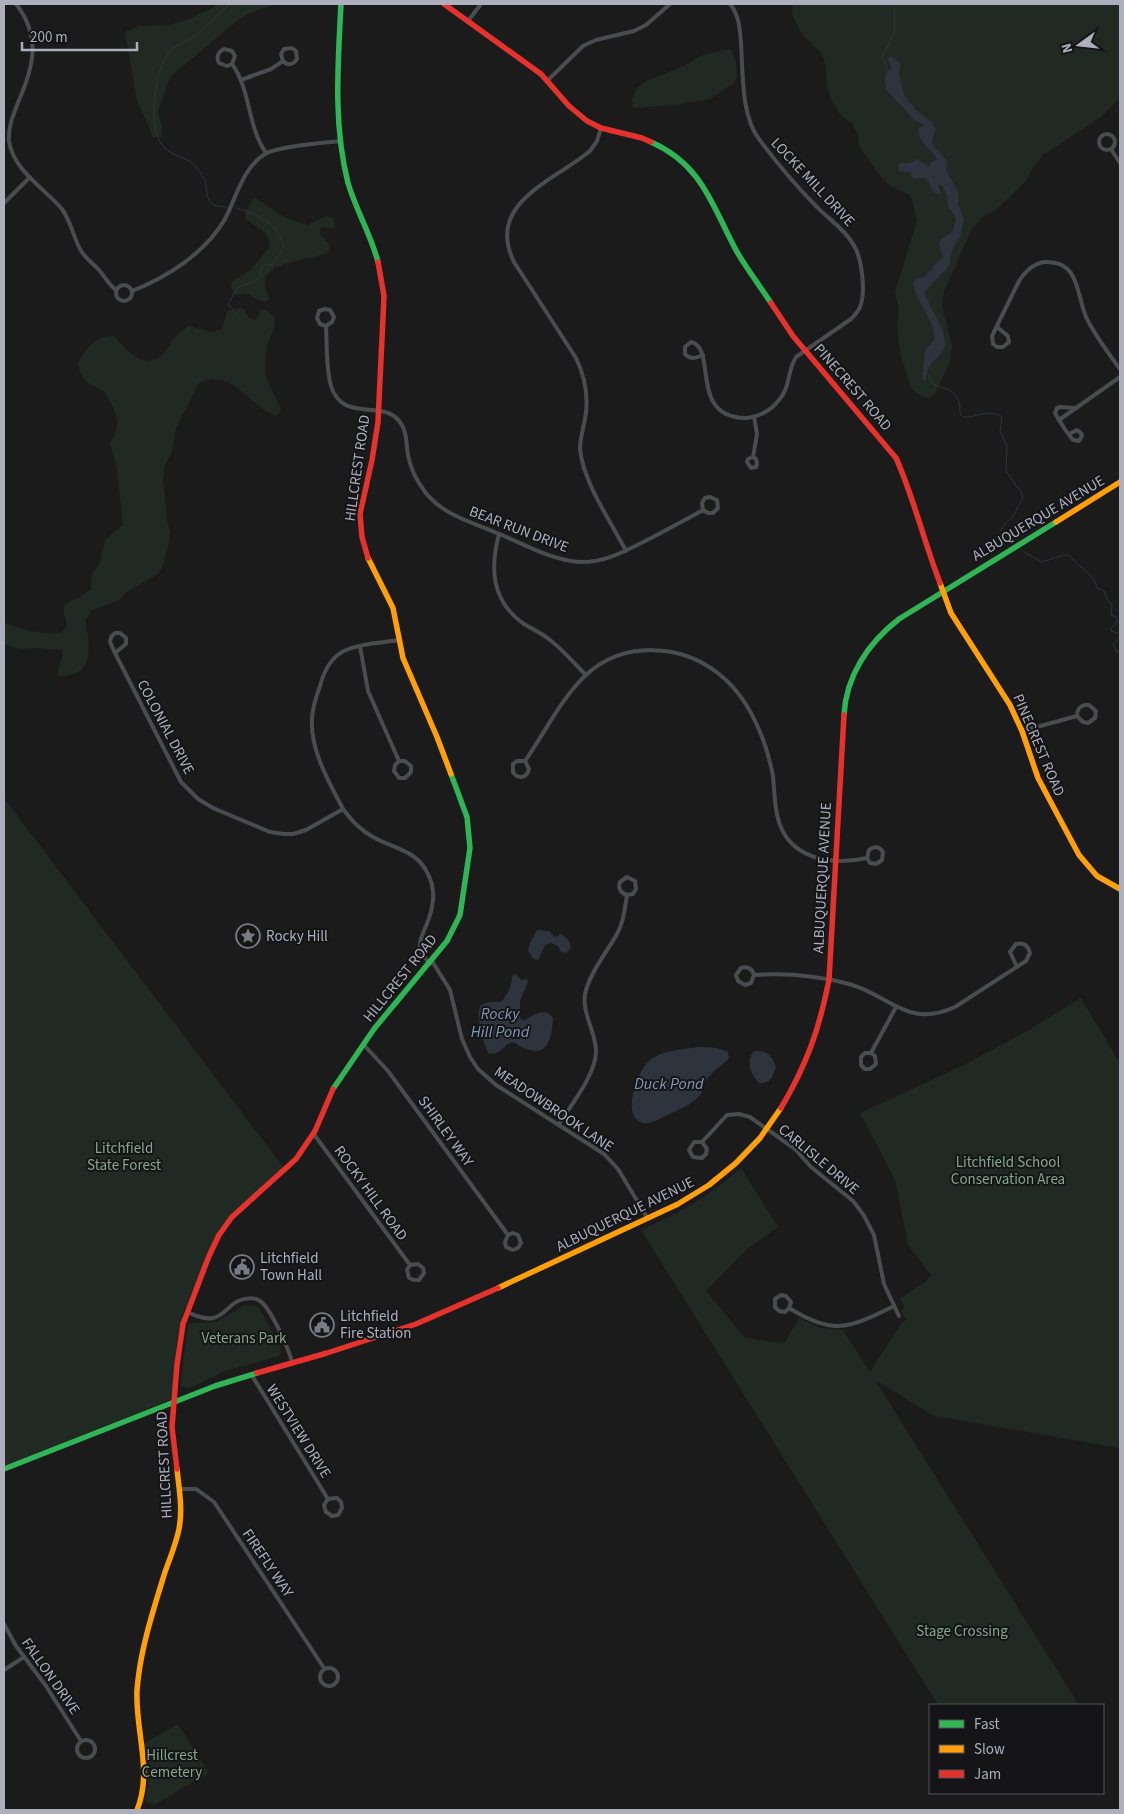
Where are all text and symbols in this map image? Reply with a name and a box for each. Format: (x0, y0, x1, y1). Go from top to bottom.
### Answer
scale bar (22, 20, 138, 52)
north arrow (1054, 20, 1104, 70)
text: 200 m (30, 27, 68, 48)
text: N (1057, 41, 1078, 55)
street label: LOCKE MILL DRIVE (766, 133, 860, 232)
street label: PINECREST ROAD (809, 339, 896, 436)
street label: HILLCREST ROAD (340, 413, 375, 523)
street label: ALBUQUERQUE AVENUE (968, 470, 1109, 566)
street label: BEAR RUN DRIVE (466, 501, 572, 558)
street label: COLONIAL DRIVE (132, 676, 199, 778)
street label: PINECREST ROAD (1007, 691, 1070, 800)
street label: ALBUQUERQUE AVENUE (808, 802, 837, 954)
place icon: Rocky Hill (235, 923, 261, 949)
place label: Rocky Hill (266, 926, 328, 947)
street label: HILLCREST ROAD (358, 930, 442, 1027)
water label: Rocky Hill Pond (471, 1003, 530, 1043)
street label: MEADOWBROOK LANE (490, 1062, 618, 1157)
water label: Duck Pond (634, 1073, 704, 1095)
street label: SHIRLEY WAY (413, 1092, 479, 1172)
street label: CARLISLE DRIVE (774, 1119, 864, 1200)
park label: Litchfield State Forest (87, 1138, 161, 1176)
street label: ROCKY HILL ROAD (329, 1142, 412, 1245)
park label: Litchfield School Conservation Area (951, 1152, 1065, 1190)
street label: ALBUQUERQUE AVENUE (553, 1172, 698, 1257)
place label: Litchfield Town Hall (260, 1248, 322, 1286)
public building icon: Litchfield Town Hall (229, 1254, 255, 1280)
place label: Litchfield Fire Station (340, 1306, 411, 1344)
public building icon: Litchfield Fire Station (309, 1312, 335, 1338)
park label: Veterans Park (201, 1328, 287, 1349)
street label: WESTVIEW DRIVE (261, 1380, 336, 1482)
street label: HILLCREST ROAD (151, 1411, 178, 1519)
street label: FIREFLY WAY (237, 1525, 299, 1602)
park label: Stage Crossing (916, 1621, 1008, 1642)
street label: FALLON DRIVE (16, 1634, 85, 1719)
legend (929, 1704, 1104, 1794)
text: Fast (974, 1714, 1000, 1735)
text: Slow (974, 1739, 1005, 1760)
park label: Hillcrest Cemetery (142, 1745, 202, 1783)
text: Jam (974, 1764, 1001, 1785)

